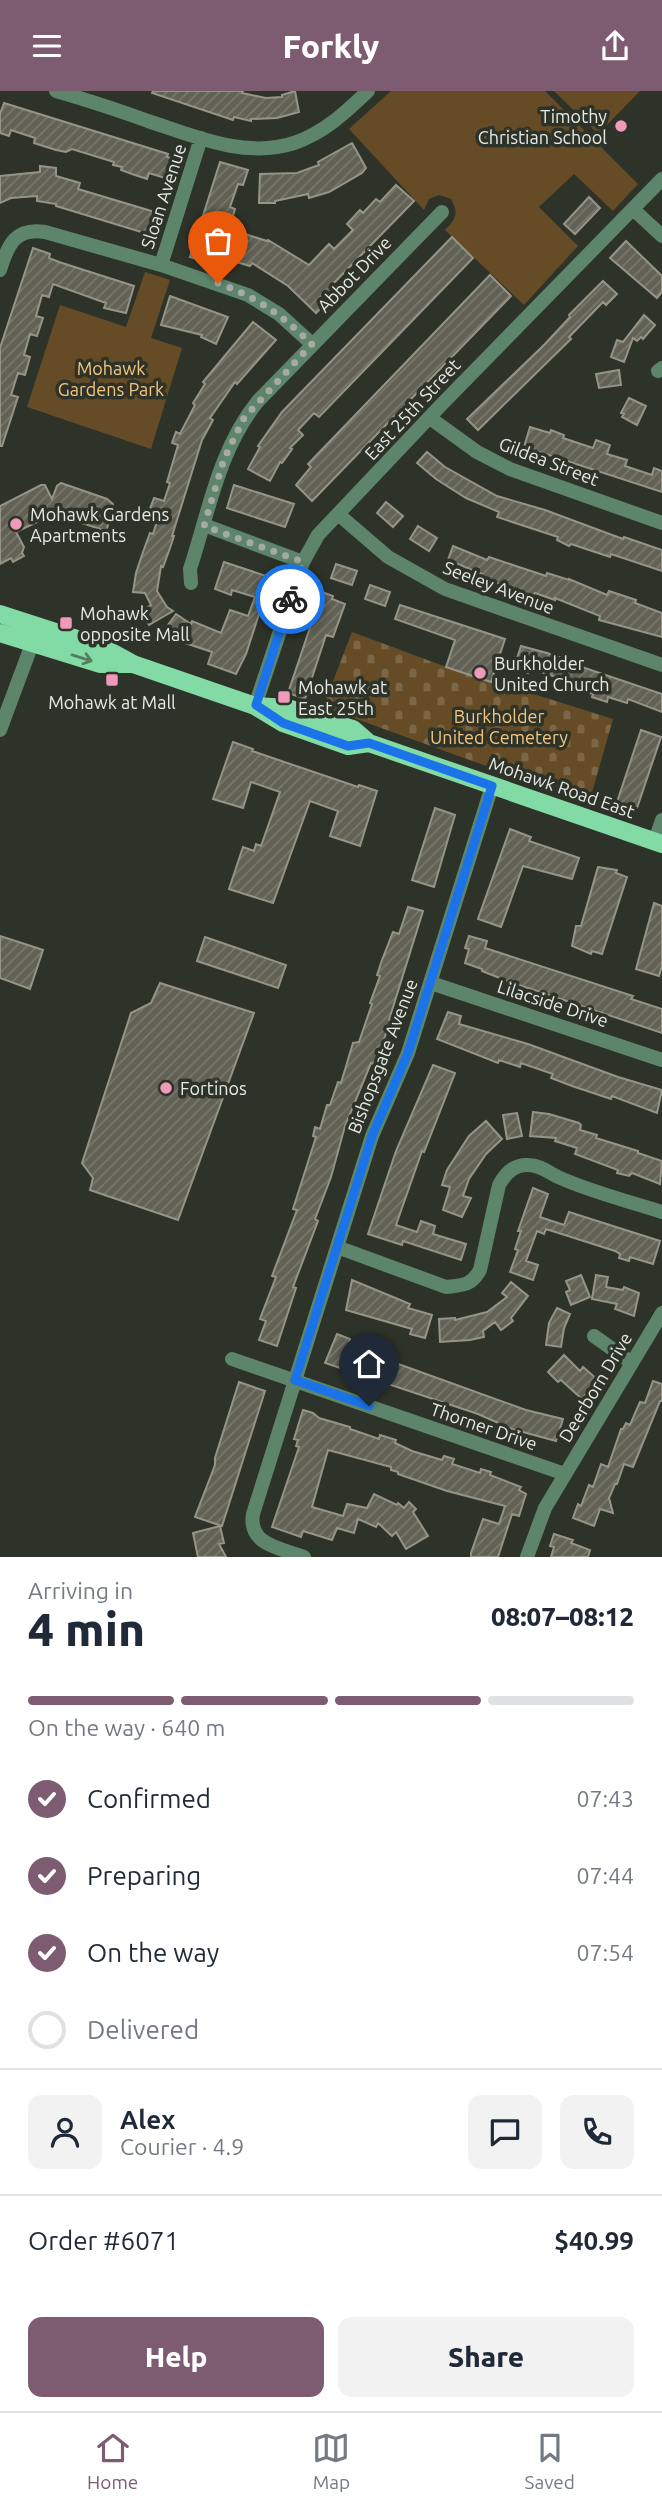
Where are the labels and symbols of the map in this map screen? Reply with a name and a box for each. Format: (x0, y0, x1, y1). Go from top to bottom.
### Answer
place label: Timothy Christian School (478, 106, 607, 147)
marker: Timothy Christian School (613, 118, 629, 134)
street label: Sloan Avenue (137, 141, 189, 251)
pin (188, 211, 248, 283)
street label: Abbot Drive (313, 232, 395, 316)
street label: East 25th Street (360, 355, 464, 463)
park label: Mohawk Gardens Park (58, 358, 164, 399)
street label: Gildea Street (496, 433, 602, 489)
place label: Mohawk Gardens Apartments (30, 504, 170, 545)
marker: Mohawk Gardens Apartments (8, 516, 24, 532)
street label: Seeley Avenue (441, 557, 557, 617)
courier (255, 564, 325, 634)
place label: Mohawk opposite Mall (80, 603, 190, 644)
marker: Mohawk opposite Mall (58, 615, 74, 631)
one-way arrow (71, 653, 93, 666)
place label: Burkholder United Church (494, 653, 610, 694)
marker: Burkholder United Church (472, 665, 488, 681)
marker: Mohawk at Mall (104, 672, 120, 688)
place label: Mohawk at East 25th (298, 677, 387, 718)
marker: Mohawk at East 25th (276, 689, 292, 705)
place label: Mohawk at Mall (48, 692, 176, 712)
park label: Burkholder United Cemetery (430, 706, 568, 747)
street label: Mohawk Road East (487, 753, 637, 821)
street label: Bishopsgate Avenue (343, 976, 421, 1136)
street label: Lilacside Drive (495, 976, 611, 1030)
place label: Fortinos (180, 1078, 247, 1098)
marker: Fortinos (158, 1080, 174, 1096)
street label: Deerborn Drive (554, 1329, 636, 1445)
pin (339, 1334, 399, 1406)
street label: Thorner Drive (428, 1398, 540, 1454)

